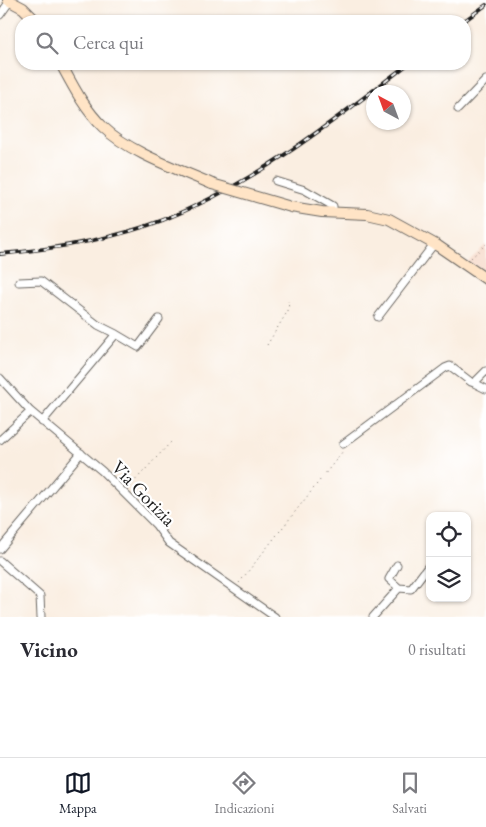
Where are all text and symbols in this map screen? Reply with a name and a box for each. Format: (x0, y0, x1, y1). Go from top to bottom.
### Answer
search box (15, 15, 471, 70)
icon: search (33, 29, 61, 57)
text: Cerca qui (73, 30, 144, 55)
north arrow (366, 85, 411, 130)
street label: Via Gorizia (106, 455, 181, 532)
map controls (426, 512, 471, 602)
button: locate (426, 512, 471, 557)
button: layers (426, 557, 471, 602)
text: Vicino (20, 636, 78, 663)
text: 0 risultati (408, 639, 466, 660)
tab: Mappa (59, 769, 97, 817)
tab: Indicazioni (215, 769, 274, 817)
tab: Salvati (392, 769, 427, 817)

